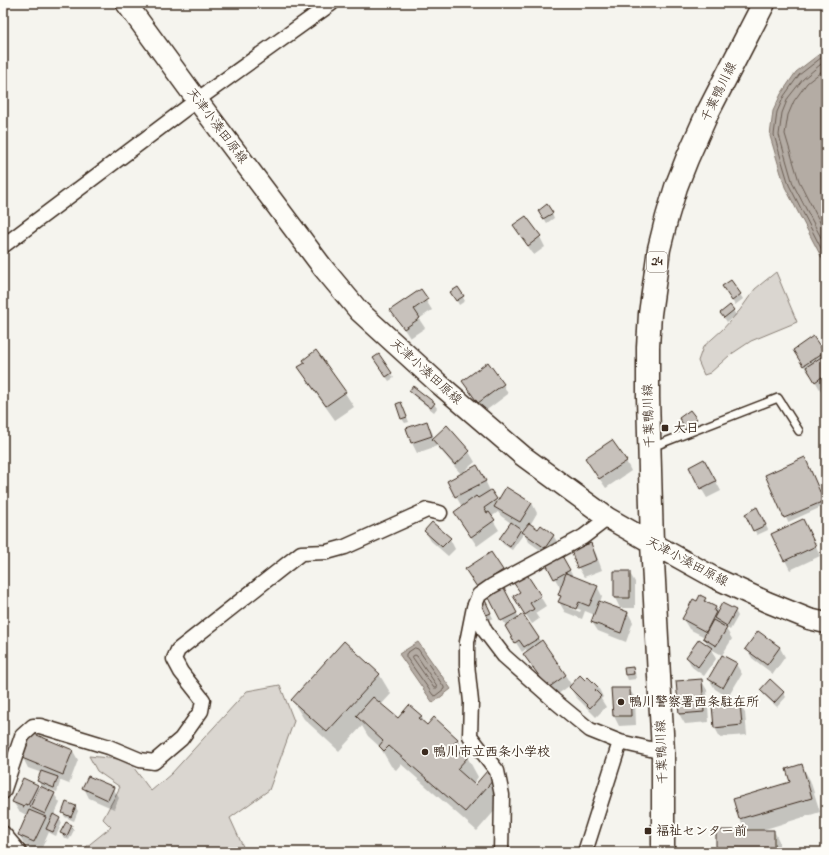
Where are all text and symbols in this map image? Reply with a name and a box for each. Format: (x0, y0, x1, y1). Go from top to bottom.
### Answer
street label: 千葉鴨川線 (696, 58, 742, 125)
street label: 天津小湊田原線 (182, 84, 253, 169)
road number: 24 (647, 252, 667, 272)
street label: 天津小湊田原線 (386, 334, 467, 410)
street label: 千葉鴨川線 (638, 382, 660, 449)
place label: 大日 (673, 419, 699, 438)
marker: 大日 (660, 423, 670, 433)
street label: 天津小湊田原線 (642, 532, 733, 592)
place label: 鴨川警察署西条駐在所 (629, 693, 759, 712)
marker: 鴨川警察署西条駐在所 (616, 697, 626, 707)
street label: 千葉鴨川線 (651, 718, 673, 785)
place label: 鴨川市立西条小学校 (433, 743, 550, 762)
marker: 鴨川市立西条小学校 (420, 747, 430, 757)
place label: 福祉センター前 (656, 822, 747, 841)
marker: 福祉センター前 (643, 826, 653, 836)

